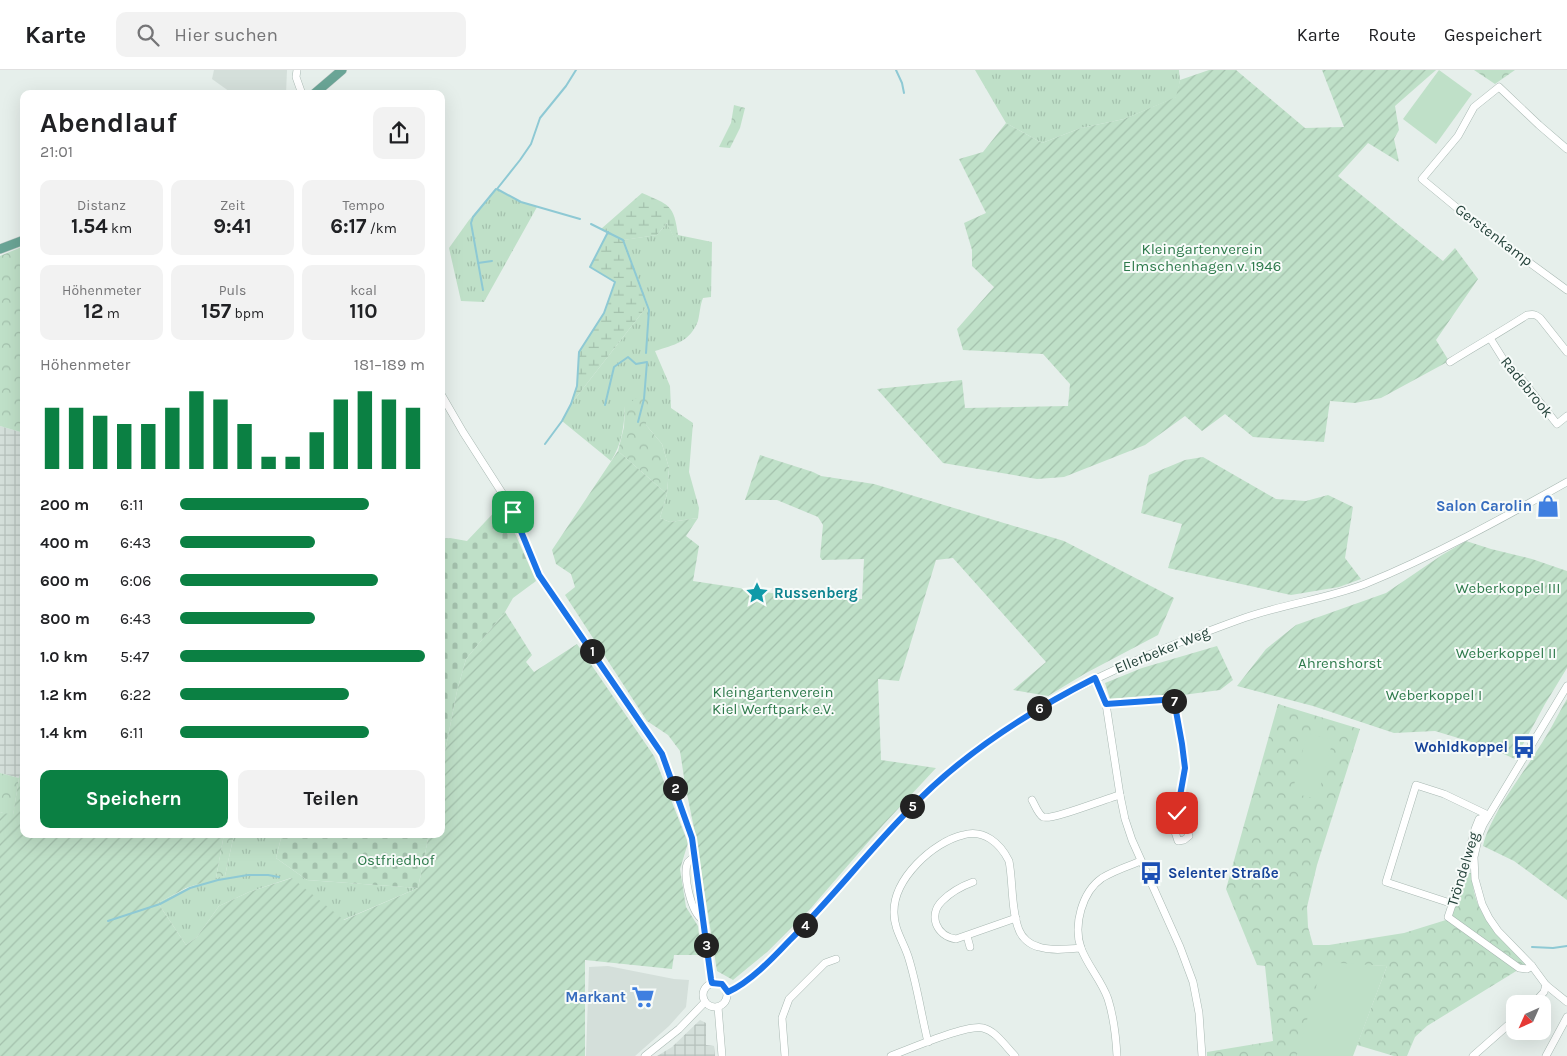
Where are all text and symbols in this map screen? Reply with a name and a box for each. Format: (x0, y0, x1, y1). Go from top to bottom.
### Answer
search box (116, 12, 466, 57)
text: Karte (25, 21, 86, 49)
icon: search (134, 21, 162, 49)
text: Hier suchen (174, 24, 278, 46)
text: Karte (1297, 24, 1340, 46)
text: Route (1368, 24, 1416, 46)
text: Gespeichert (1444, 24, 1542, 46)
text: Abendlauf (40, 106, 177, 139)
button: share (373, 107, 425, 159)
text: 21:01 (40, 142, 73, 161)
text: Distanz (77, 197, 126, 214)
text: Zeit (220, 197, 245, 214)
text: Tempo (342, 197, 385, 214)
street label: Gerstenkamp (1452, 200, 1536, 270)
text: 1.54 (71, 214, 108, 238)
text: 9:41 (213, 214, 252, 238)
text: 6:17 (330, 214, 366, 238)
text: km (108, 220, 132, 237)
text: /km (366, 220, 397, 237)
park label: Kleingartenverein Elmschenhagen v. 1946 (1123, 240, 1281, 275)
text: Höhenmeter (62, 282, 141, 299)
text: Puls (219, 282, 246, 299)
text: kcal (350, 282, 377, 299)
text: 12 (83, 299, 103, 323)
text: 157 (201, 299, 231, 323)
text: 110 (349, 299, 378, 323)
text: m (103, 305, 120, 322)
text: bpm (231, 305, 264, 322)
street label: Radebrook (1497, 353, 1557, 421)
text: Höhenmeter (40, 355, 130, 374)
text: 181–189 m (354, 355, 425, 374)
pin (492, 491, 534, 533)
shop icon: Salon Carolin (1535, 493, 1561, 519)
text: 200 m (40, 495, 89, 514)
text: 6:11 (120, 495, 143, 514)
place label: Salon Carolin (1436, 497, 1532, 515)
icon: arrive (499, 498, 527, 526)
text: 400 m (40, 533, 89, 552)
text: 6:43 (120, 533, 151, 552)
text: 600 m (40, 571, 89, 590)
text: 6:06 (120, 571, 152, 590)
park label: Weberkoppel III (1456, 579, 1560, 597)
place icon: Russenberg (744, 580, 770, 606)
place label: Russenberg (774, 584, 858, 602)
text: 800 m (40, 609, 90, 628)
text: 6:43 (120, 609, 151, 628)
street label: Ellerbeker Weg (1112, 623, 1213, 677)
pin: 1 (580, 638, 604, 664)
text: 1 (590, 643, 595, 660)
park label: Weberkoppel II (1456, 644, 1556, 662)
text: 1.0 km (40, 647, 88, 666)
text: 5:47 (120, 647, 149, 666)
park label: Ahrenshorst (1298, 654, 1382, 672)
park label: Kleingartenverein Kiel Werftpark e.V. (712, 683, 834, 718)
text: 1.2 km (40, 685, 88, 704)
text: 6:22 (120, 685, 151, 704)
park label: Weberkoppel I (1386, 686, 1482, 704)
pin: 7 (1162, 688, 1186, 714)
text: 7 (1171, 693, 1178, 710)
pin: 6 (1026, 696, 1052, 720)
text: 6 (1035, 700, 1044, 717)
text: 1.4 km (40, 723, 87, 742)
text: 6:11 (120, 723, 143, 742)
bus stop icon: Wohldkoppel (1511, 734, 1537, 760)
place label: Wohldkoppel (1415, 738, 1508, 756)
button: Speichern (40, 770, 228, 828)
button: Teilen (238, 770, 425, 828)
pin: 2 (662, 776, 688, 800)
text: 2 (671, 780, 680, 797)
pin (1156, 792, 1198, 834)
pin: 5 (900, 794, 924, 818)
text: 5 (908, 798, 917, 815)
icon: check (1163, 799, 1191, 827)
street label: Tröndelweg (1443, 829, 1483, 908)
park label: Ostfriedhof (357, 851, 435, 869)
bus stop icon: Selenter Straße (1138, 860, 1164, 886)
place label: Selenter Straße (1168, 864, 1279, 882)
pin: 4 (792, 912, 818, 938)
text: 4 (801, 917, 810, 934)
pin: 3 (694, 932, 718, 958)
text: 3 (702, 937, 711, 954)
supermarket icon: Markant (630, 984, 656, 1010)
place label: Markant (565, 988, 626, 1006)
north arrow (1506, 995, 1551, 1040)
map controls (1506, 995, 1551, 1040)

